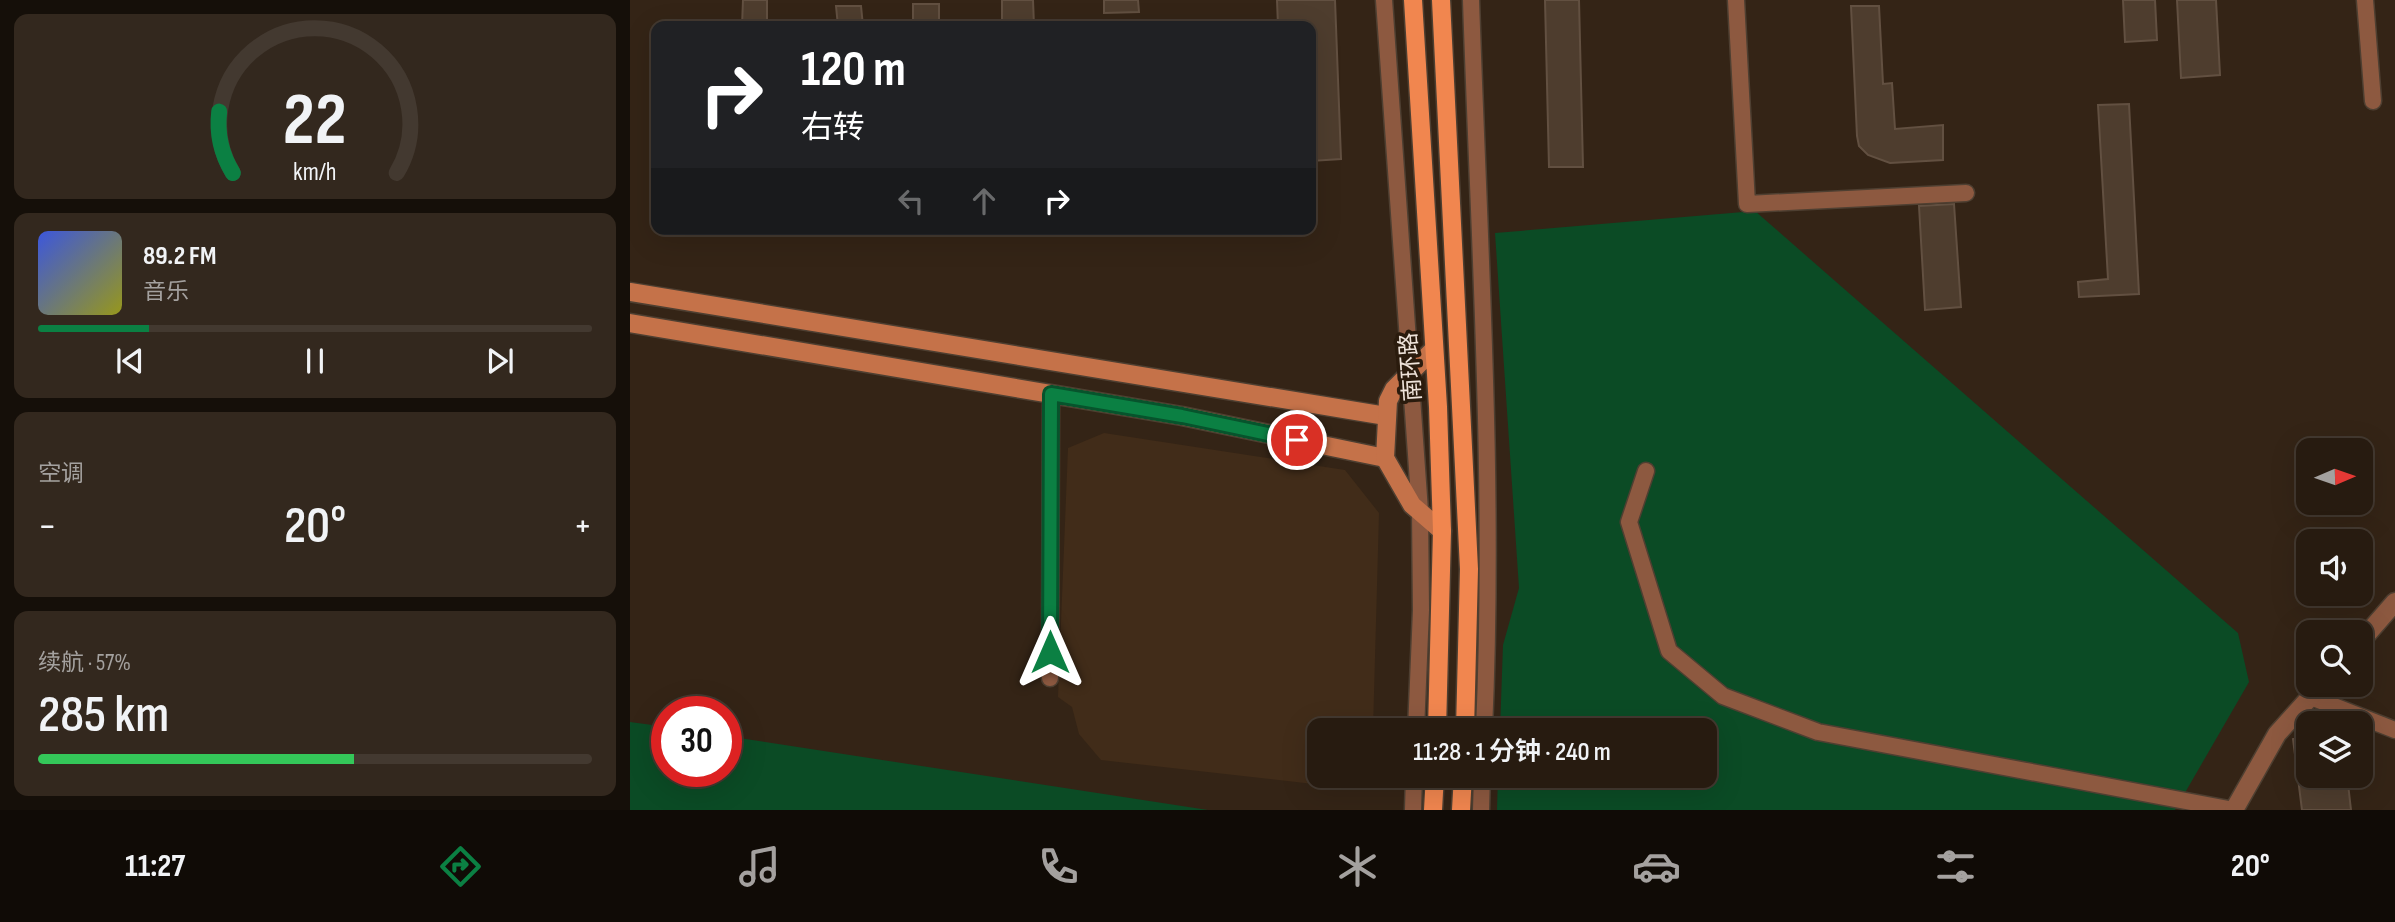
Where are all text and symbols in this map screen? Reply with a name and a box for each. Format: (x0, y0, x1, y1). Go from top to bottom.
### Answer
text: 120 m (801, 41, 906, 100)
icon: right (686, 49, 777, 140)
text: 22 (283, 77, 347, 165)
text: 右转 (801, 109, 865, 148)
text: km/h (293, 156, 337, 187)
icon: left (892, 182, 930, 220)
icon: ahead (965, 182, 1003, 220)
icon: right (1038, 182, 1076, 220)
text: 89.2 FM (143, 241, 216, 272)
text: 音乐 (143, 278, 189, 306)
street label: 南环路 (1395, 332, 1427, 402)
icon: previous (111, 342, 149, 380)
icon: pause (296, 342, 334, 380)
icon: next (481, 342, 519, 380)
pin (1267, 410, 1327, 470)
icon: arrive (1278, 421, 1316, 459)
north arrow (2296, 438, 2373, 514)
map controls (2296, 438, 2373, 788)
text: 空调 (38, 460, 84, 488)
text: 20° (284, 495, 346, 558)
text: − (38, 504, 57, 549)
text: + (573, 504, 592, 549)
button: sound (2296, 529, 2373, 606)
position arrow (1013, 615, 1087, 689)
button: search (2296, 620, 2373, 697)
text: 续航 · 57% (38, 649, 131, 677)
text: 285 km (38, 684, 169, 747)
speed limit sign: 30 (651, 696, 742, 787)
button: layers (2296, 711, 2373, 788)
text: 11:28 · 1 分钟 · 240 m (1413, 737, 1611, 768)
icon: directions (436, 842, 485, 891)
icon: music (735, 842, 784, 891)
icon: phone (1034, 842, 1083, 891)
icon: climate (1333, 842, 1382, 891)
icon: car (1632, 842, 1681, 891)
icon: filters (1931, 842, 1980, 891)
text: 11:27 (125, 847, 185, 886)
text: 20° (2231, 847, 2270, 886)

